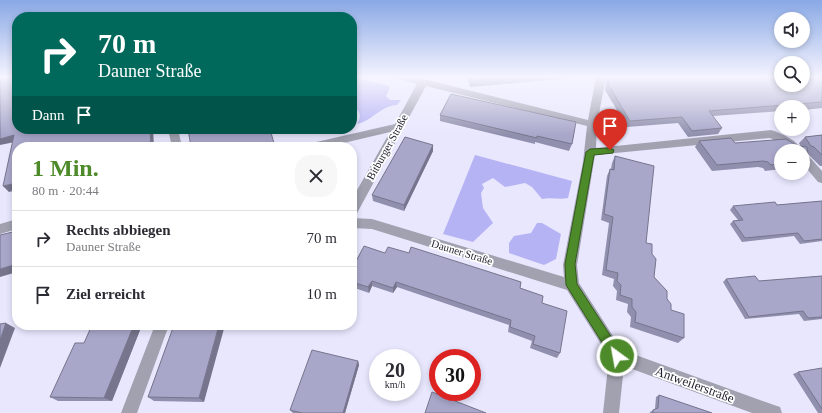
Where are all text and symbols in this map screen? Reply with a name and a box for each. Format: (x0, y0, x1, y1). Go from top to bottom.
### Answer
map controls (774, 12, 810, 180)
button: sound (774, 12, 810, 48)
icon: right (32, 28, 84, 80)
text: 70 m (98, 28, 156, 59)
button: search (774, 56, 810, 92)
text: Dauner Straße (98, 61, 201, 81)
button: + (774, 100, 810, 136)
icon: arrive (73, 104, 95, 126)
text: Dann (32, 107, 65, 123)
pin (593, 109, 627, 150)
street label: Bitburger Straße (364, 112, 410, 182)
icon: arrive (599, 115, 621, 137)
button: − (774, 144, 810, 180)
text: 1 Min. (32, 155, 99, 181)
button: close (295, 155, 337, 197)
text: 80 m · 20:44 (32, 183, 99, 198)
text: Rechts abbiegen (66, 222, 171, 238)
icon: right (32, 228, 54, 250)
text: 70 m (307, 230, 337, 246)
street label: Dauner Straße (430, 237, 494, 267)
text: Dauner Straße (66, 239, 141, 254)
icon: arrive (32, 284, 54, 306)
text: Ziel erreicht (66, 286, 145, 302)
text: 10 m (307, 286, 337, 302)
position arrow (596, 335, 638, 377)
speed limit sign: 30 (429, 349, 481, 401)
text: 20 (385, 359, 405, 381)
street label: Antweilerstraße (653, 363, 737, 406)
text: km/h (385, 379, 405, 390)

